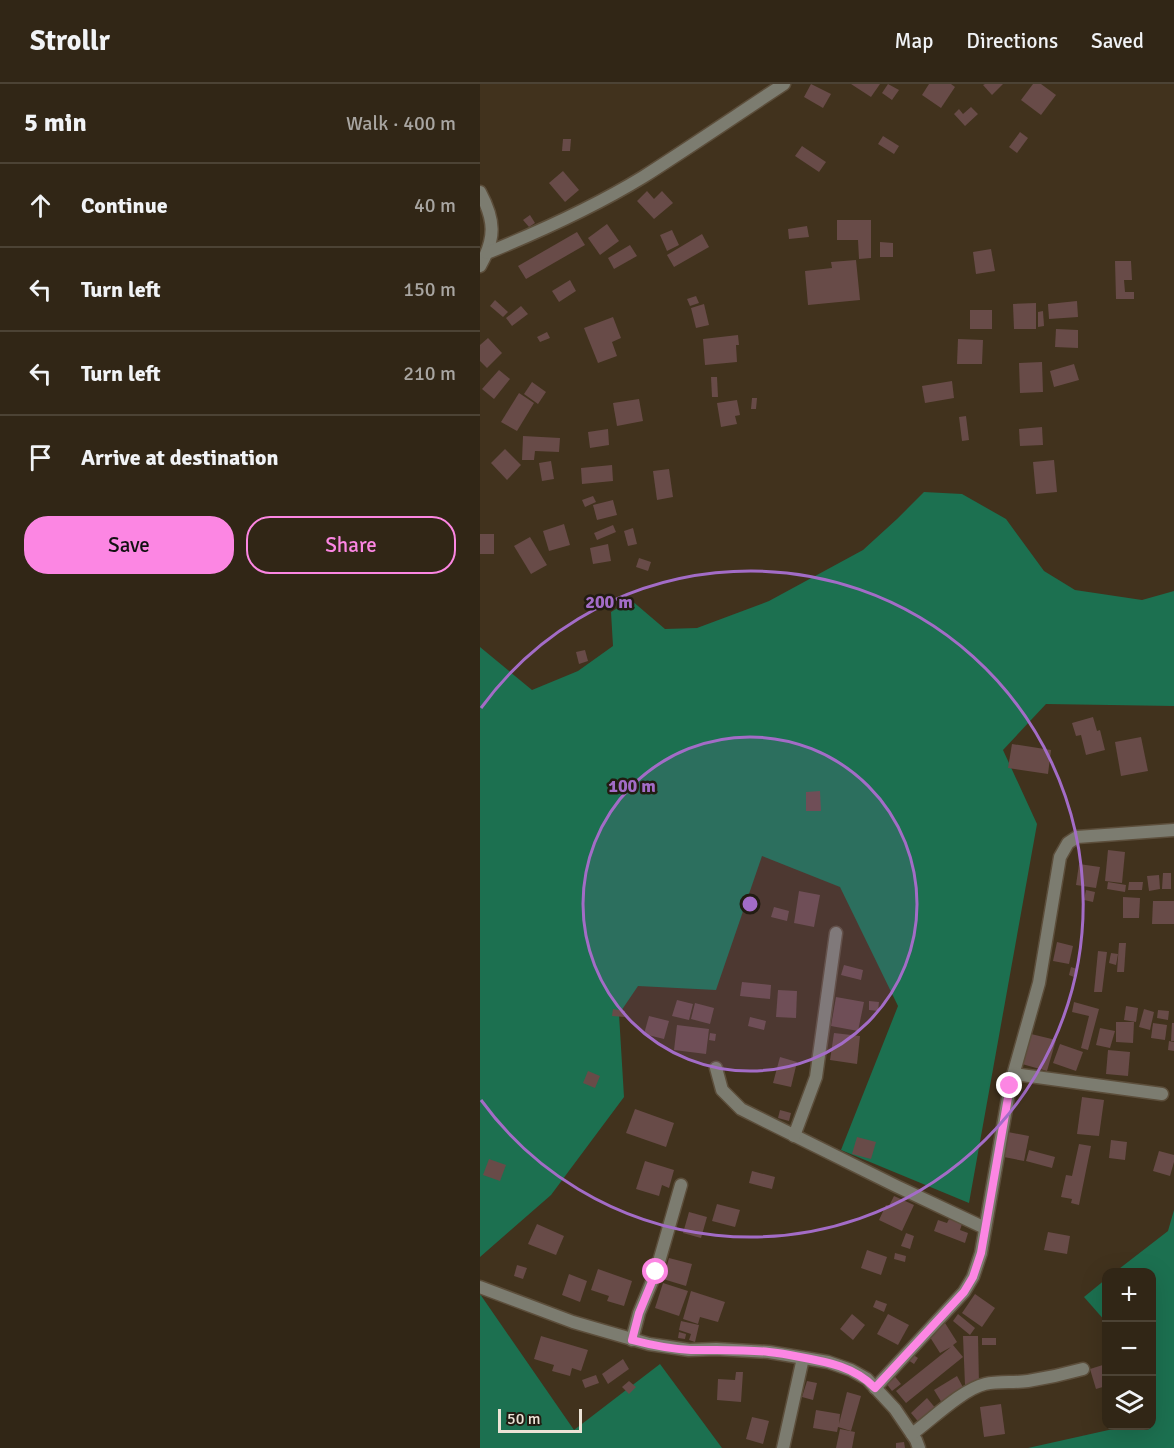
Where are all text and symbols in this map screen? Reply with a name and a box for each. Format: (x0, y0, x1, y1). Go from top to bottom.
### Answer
text: Strollr (30, 24, 110, 58)
text: Map (895, 28, 933, 54)
text: Directions (966, 28, 1058, 54)
text: Saved (1091, 28, 1144, 54)
text: 5 min (24, 107, 87, 139)
text: Walk · 400 m (346, 111, 456, 136)
icon: ahead (24, 189, 57, 222)
text: Continue (81, 192, 168, 219)
text: 40 m (414, 193, 456, 218)
icon: left (24, 273, 57, 306)
text: Turn left (81, 276, 161, 303)
text: 150 m (403, 277, 456, 302)
icon: left (24, 357, 57, 390)
text: Turn left (81, 360, 161, 387)
text: 210 m (403, 361, 456, 386)
icon: arrive (24, 441, 57, 474)
text: Arrive at destination (81, 444, 278, 471)
button: Save (24, 516, 234, 574)
button: Share (246, 516, 456, 574)
text: 200 m (585, 591, 633, 613)
text: 100 m (608, 775, 656, 797)
centre of rings (740, 894, 760, 914)
route end (996, 1072, 1022, 1098)
route start (642, 1258, 668, 1284)
map controls (1102, 1268, 1156, 1430)
button: + (1102, 1268, 1156, 1322)
button: − (1102, 1322, 1156, 1376)
button: layers (1102, 1376, 1156, 1430)
scale bar (498, 1406, 582, 1434)
text: 50 m (507, 1409, 541, 1429)

